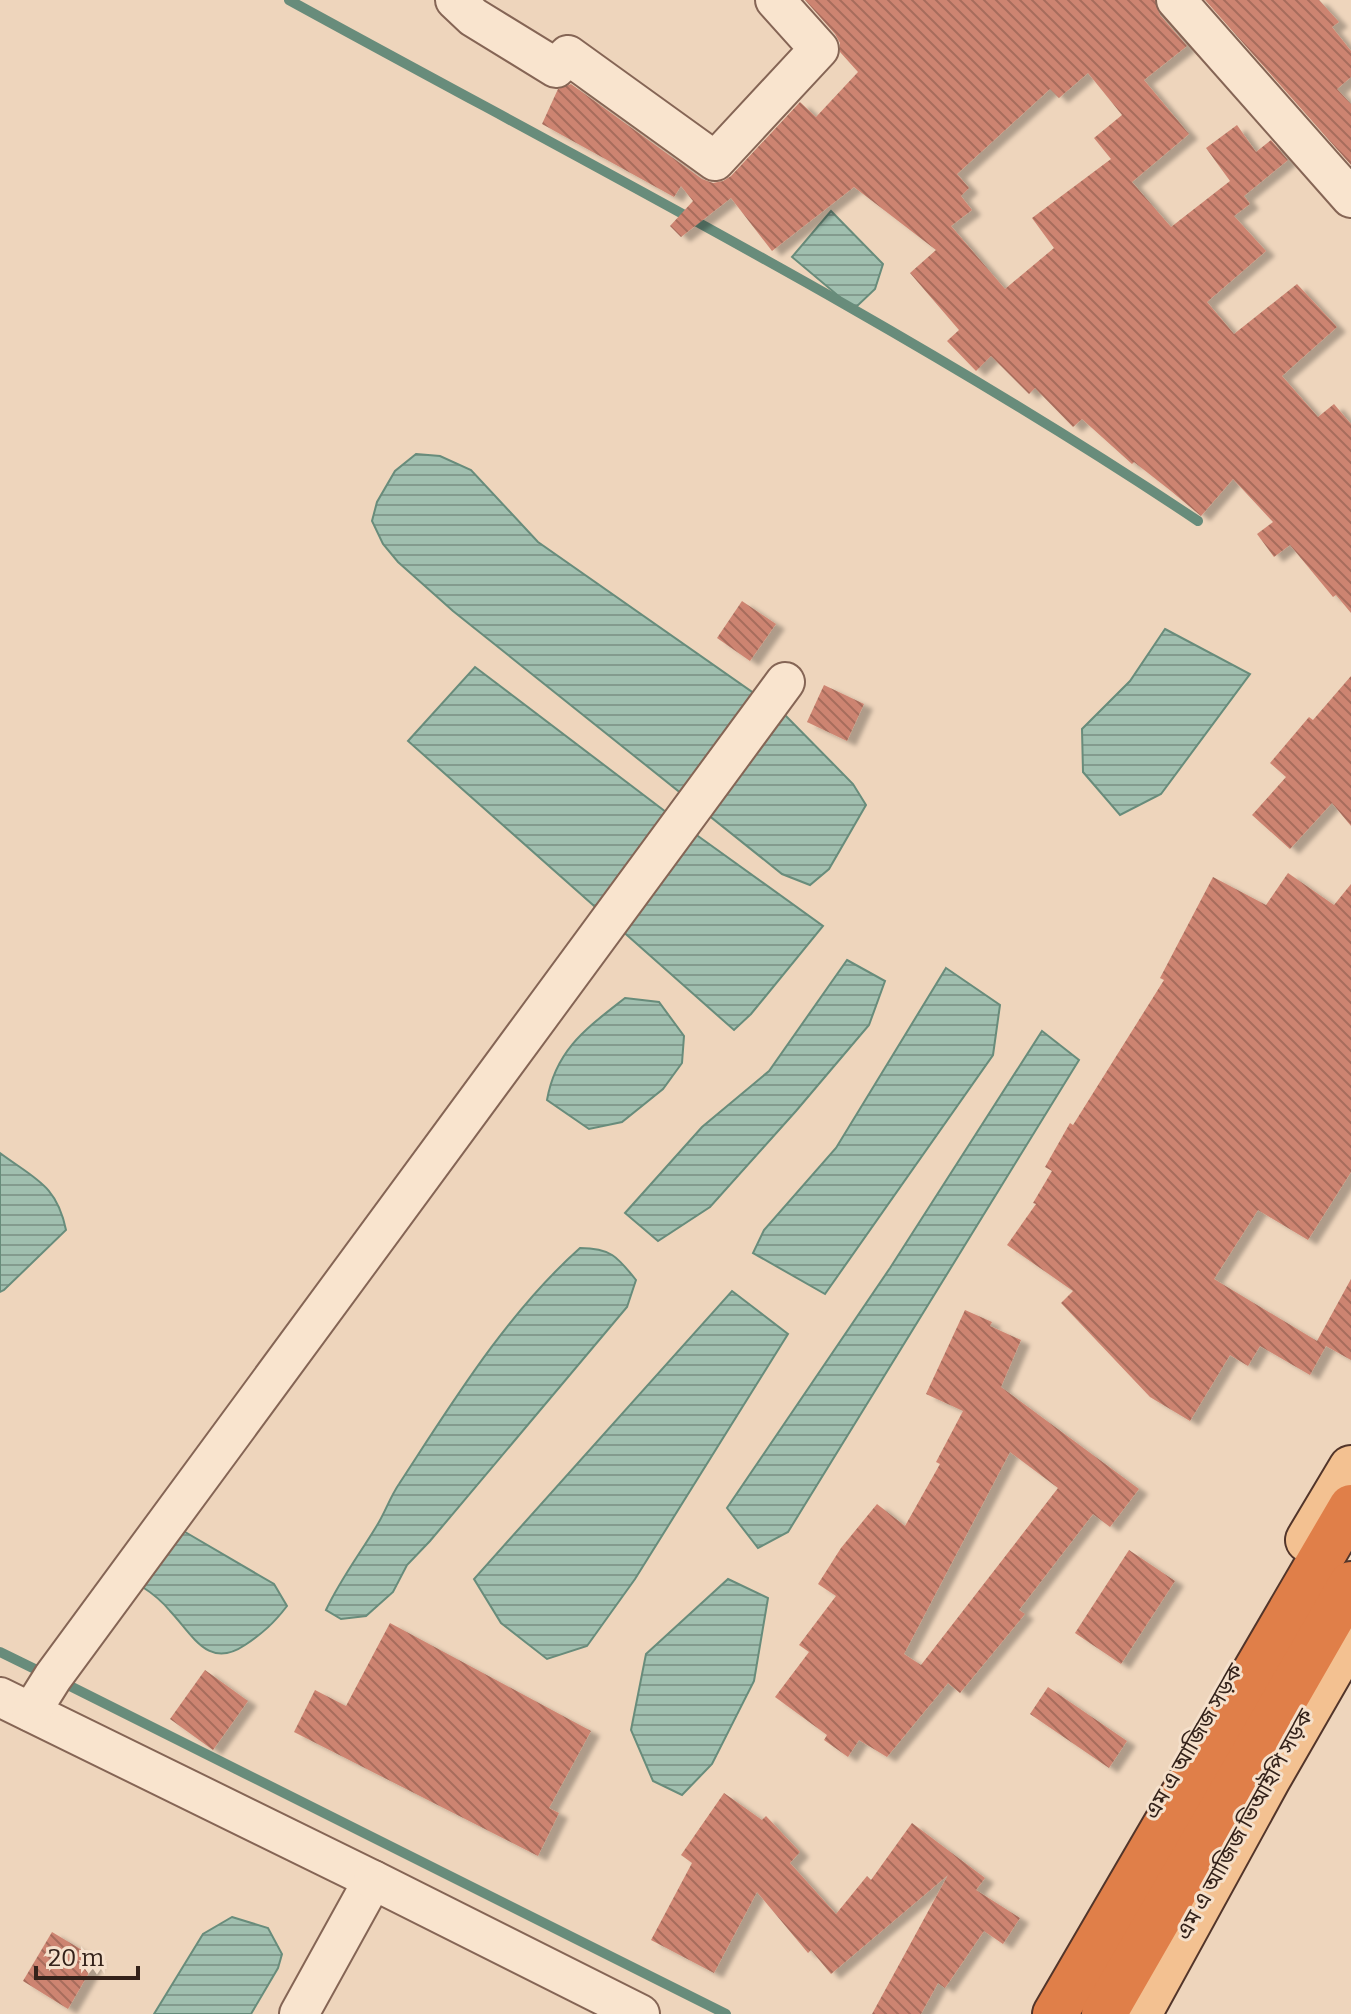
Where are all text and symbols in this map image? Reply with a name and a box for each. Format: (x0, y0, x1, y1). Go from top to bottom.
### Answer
street label: এম এ আজিজ সড়ক (1138, 1658, 1249, 1824)
street label: এম এ আজিজ ভিআইপি সড়ক (1170, 1704, 1319, 1944)
scale bar (36, 1930, 138, 1980)
text: 20 m (48, 1944, 104, 1972)

